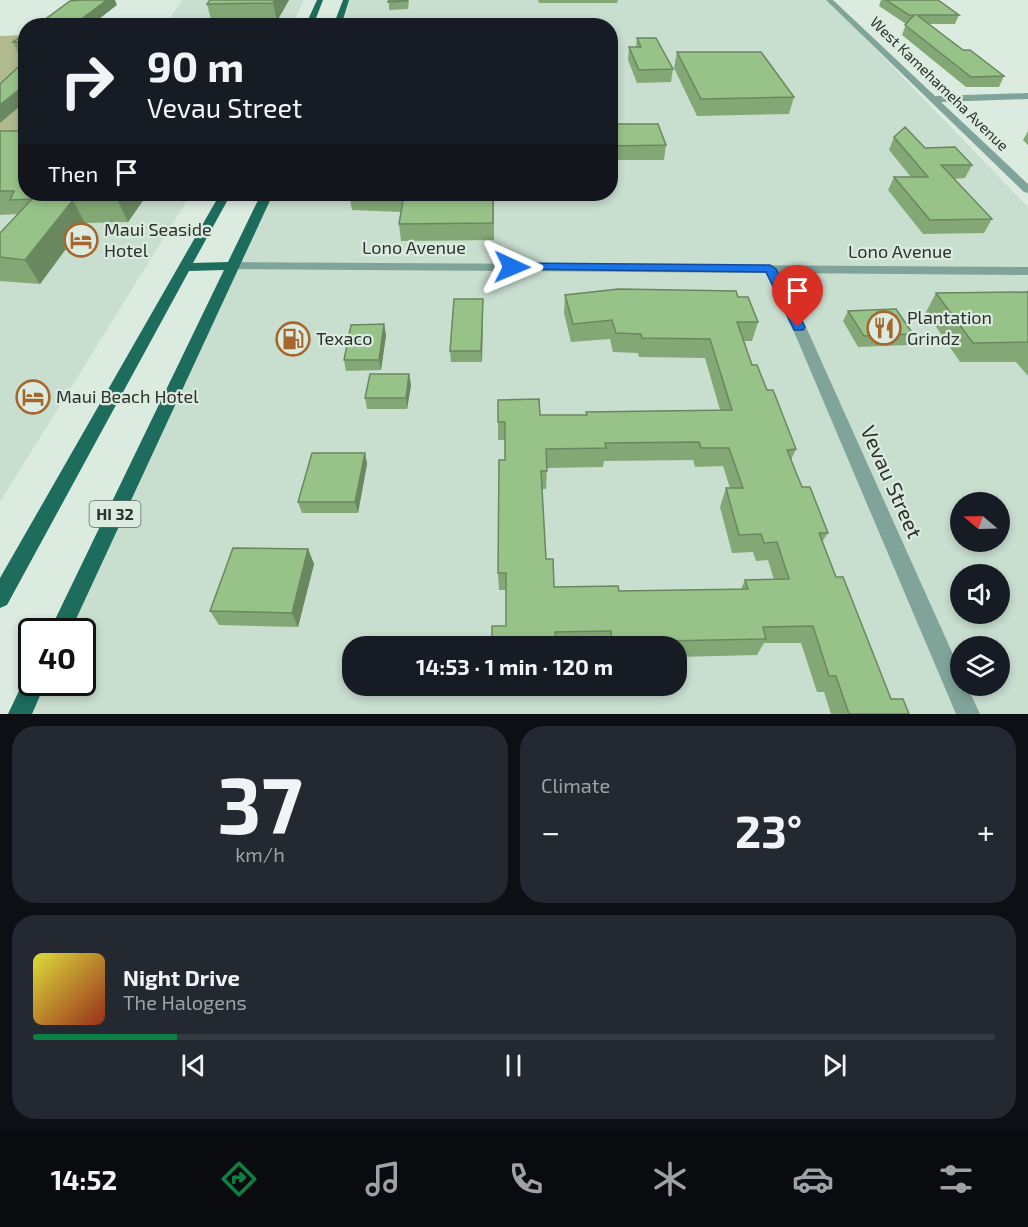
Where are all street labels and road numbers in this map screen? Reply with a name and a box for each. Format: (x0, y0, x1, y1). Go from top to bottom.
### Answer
street label: West Kamehameha Avenue (867, 12, 1013, 154)
street label: Lono Avenue (362, 236, 466, 258)
street label: Lono Avenue (848, 240, 952, 262)
street label: Vevau Street (856, 421, 928, 542)
road number: HI 32 (90, 501, 140, 527)

